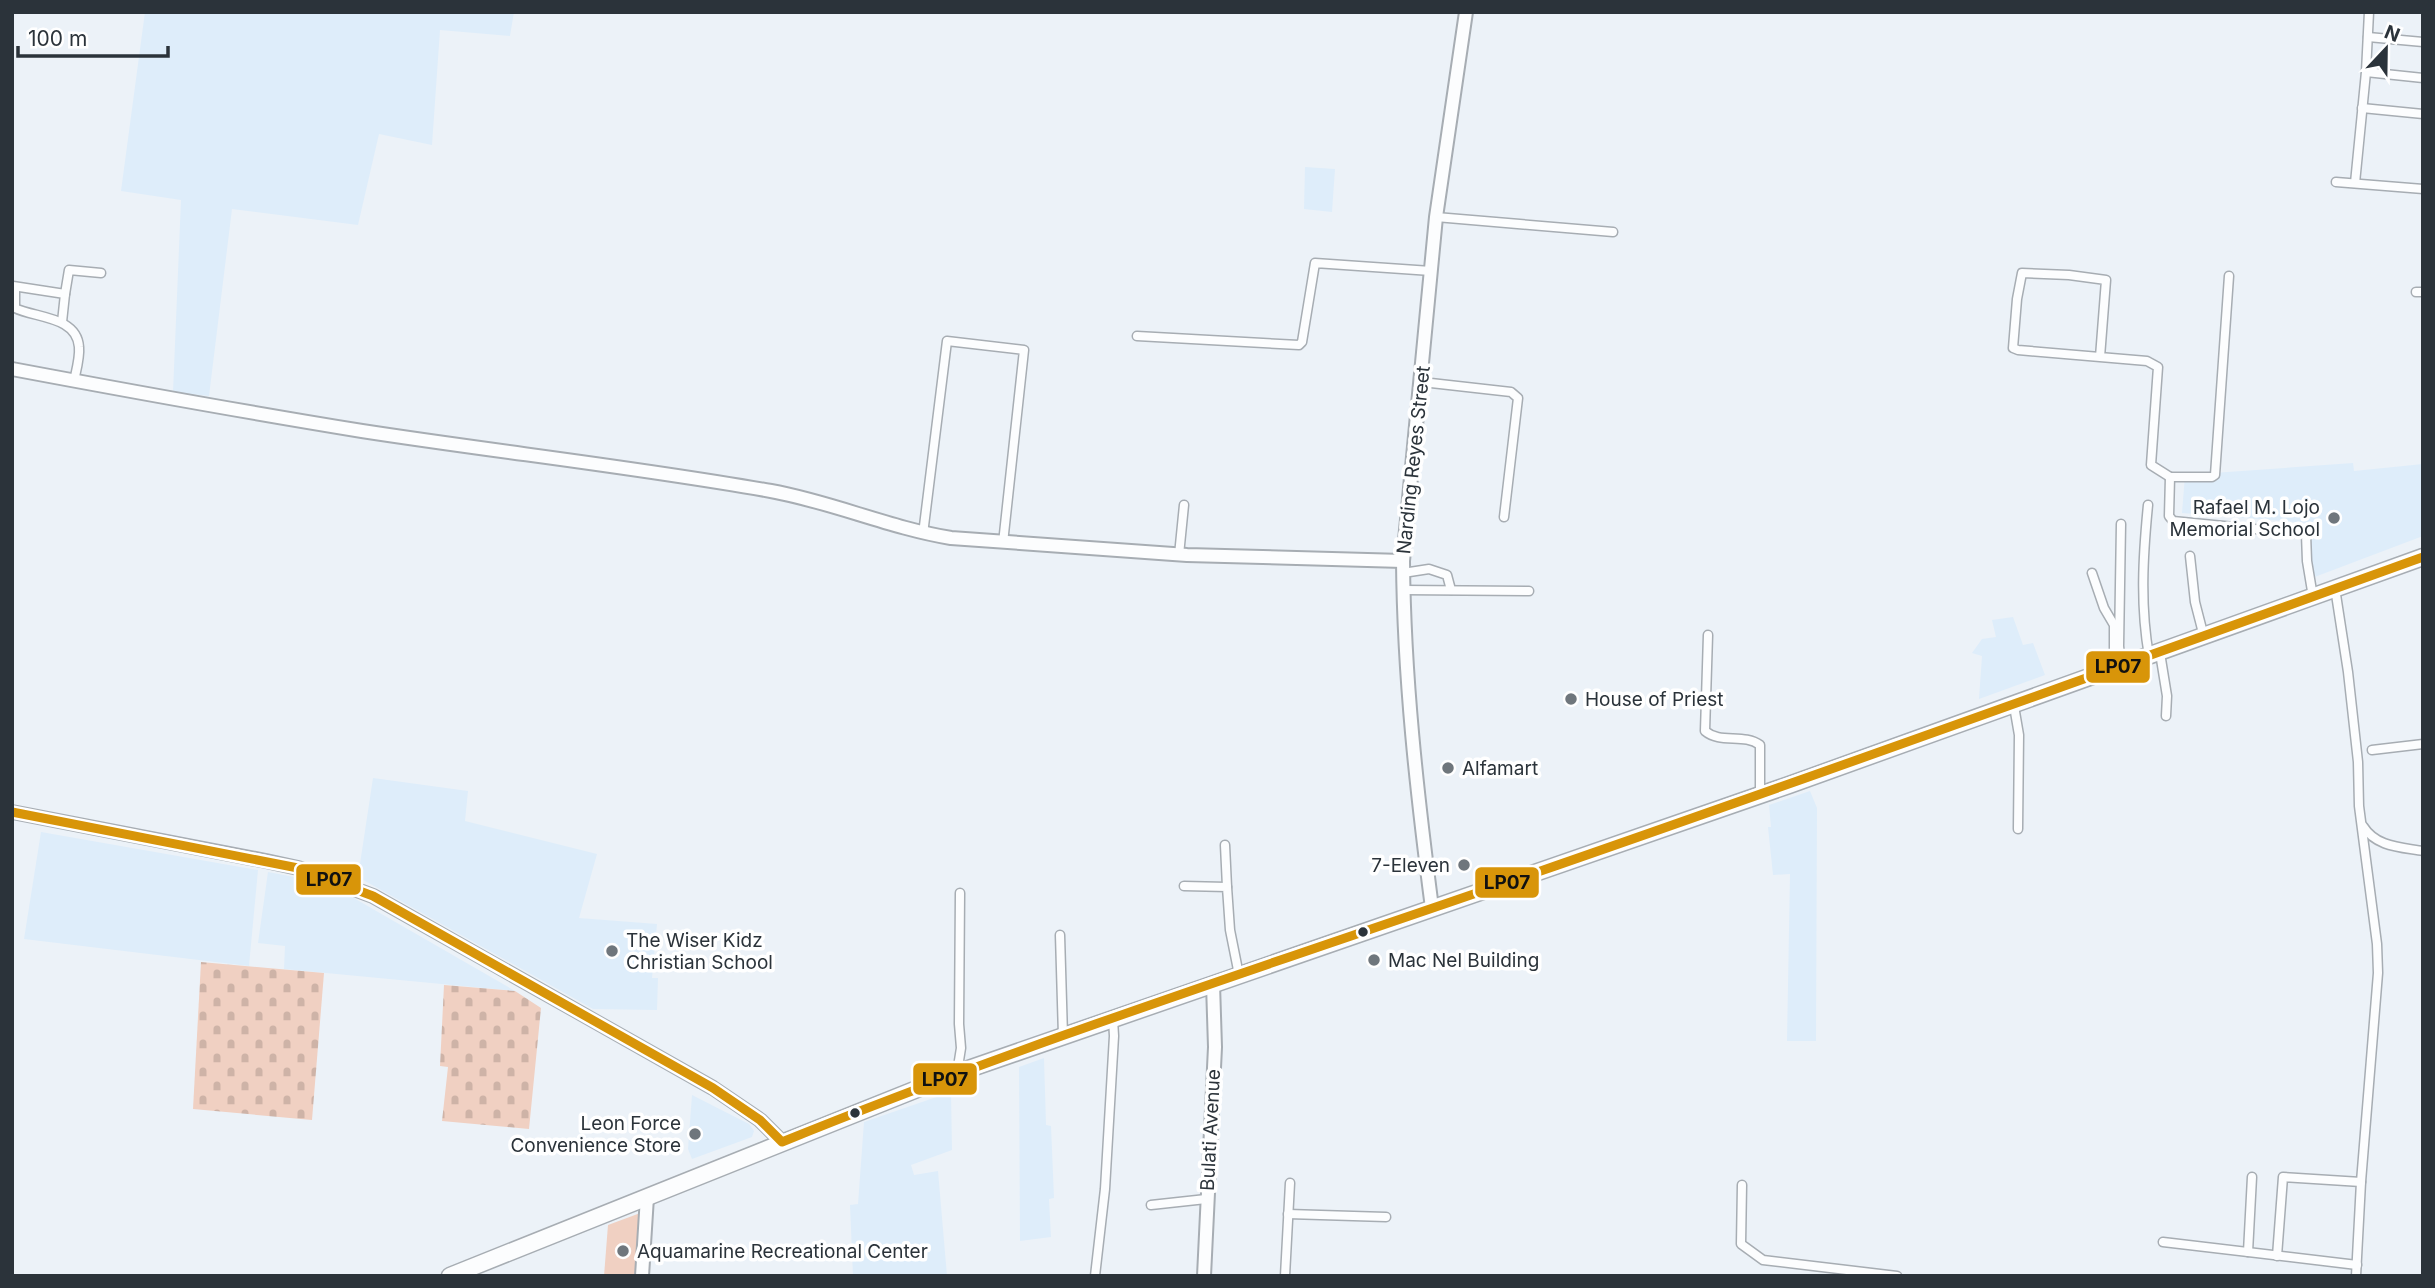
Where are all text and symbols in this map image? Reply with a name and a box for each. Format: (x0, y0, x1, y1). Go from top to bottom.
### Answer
scale bar (18, 14, 168, 58)
north arrow (2351, 14, 2421, 84)
text: N (2381, 20, 2403, 47)
text: 100 m (28, 26, 87, 51)
street label: Narding Reyes Street (1392, 365, 1435, 555)
place label: Rafael M. Lojo Memorial School (2169, 496, 2320, 541)
marker: Rafael M. Lojo Memorial School (2326, 510, 2342, 526)
line badge: LP07 (2085, 650, 2151, 684)
text: LP07 (2095, 655, 2141, 678)
place label: House of Priest (1585, 688, 1723, 711)
marker: House of Priest (1563, 691, 1579, 707)
place label: Alfamart (1462, 757, 1538, 780)
marker: Alfamart (1440, 760, 1456, 776)
place label: 7-Eleven (1371, 854, 1450, 877)
marker: 7-Eleven (1456, 857, 1472, 873)
line badge: LP07 (295, 863, 362, 896)
line badge: LP07 (1474, 866, 1540, 899)
text: LP07 (306, 868, 352, 891)
text: LP07 (1484, 871, 1530, 894)
unlabelled marker (1356, 925, 1370, 939)
place label: The Wiser Kidz Christian School (626, 929, 773, 974)
marker: The Wiser Kidz Christian School (604, 943, 620, 959)
place label: Mac Nel Building (1388, 949, 1539, 972)
marker: Mac Nel Building (1366, 952, 1382, 968)
line badge: LP07 (912, 1062, 978, 1096)
text: LP07 (922, 1068, 968, 1091)
street label: Bulati Avenue (1196, 1069, 1225, 1191)
unlabelled marker (848, 1106, 862, 1120)
place label: Leon Force Convenience Store (510, 1112, 681, 1157)
marker: Leon Force Convenience Store (687, 1126, 703, 1142)
place label: Aquamarine Recreational Center (637, 1240, 928, 1263)
marker: Aquamarine Recreational Center (615, 1243, 631, 1259)

